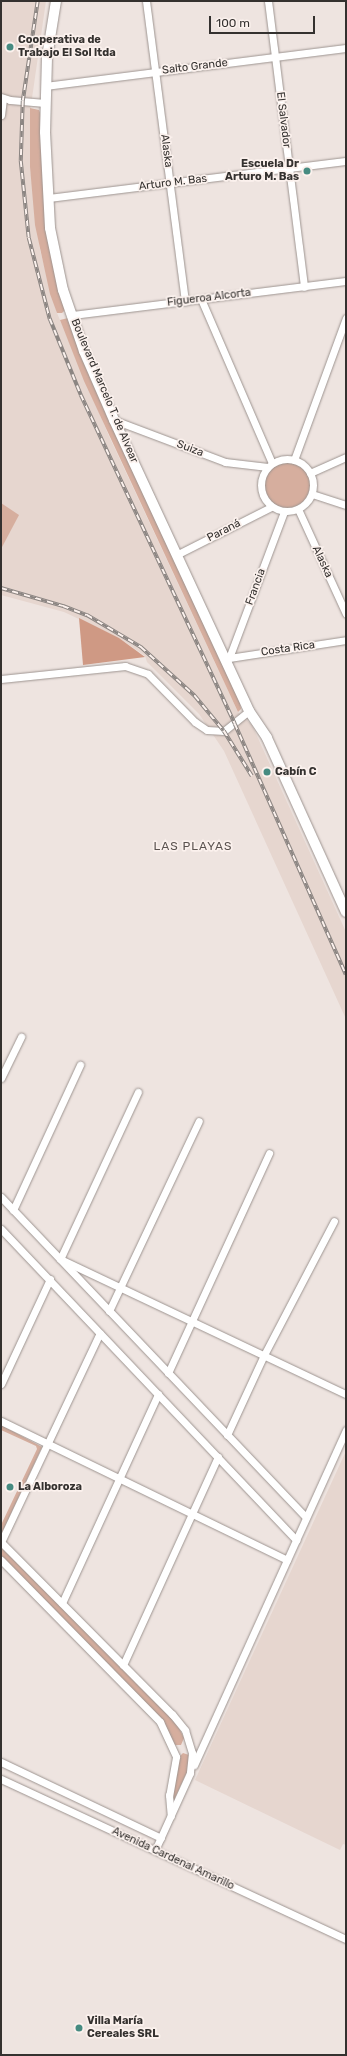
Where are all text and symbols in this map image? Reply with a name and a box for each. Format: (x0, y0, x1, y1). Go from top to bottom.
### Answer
scale bar (211, 8, 317, 34)
text: 100 m (216, 16, 250, 30)
place label: Cooperativa de Trabajo El Sol ltda (18, 34, 116, 60)
marker: Cooperativa de Trabajo El Sol ltda (5, 42, 15, 52)
street label: Salto Grande (161, 56, 229, 78)
street label: El Salvador (273, 91, 293, 149)
street label: Alaska (157, 134, 175, 168)
place label: Escuela Dr Arturo M. Bas (225, 158, 299, 184)
marker: Escuela Dr Arturo M. Bas (302, 166, 312, 176)
street label: Arturo M. Bas (138, 172, 208, 194)
street label: Figueroa Alcorta (166, 286, 252, 310)
street label: Boulevard Marcelo T. de Alvear (67, 317, 141, 465)
street label: Suiza (175, 438, 205, 460)
street label: Paraná (205, 517, 243, 545)
street label: Alaska (309, 544, 335, 580)
street label: Francia (243, 567, 269, 607)
street label: Costa Rica (260, 639, 316, 659)
place label: Cabín C (275, 765, 316, 779)
marker: Cabín C (262, 767, 272, 777)
district label: LAS PLAYAS (153, 840, 233, 854)
place label: La Alboroza (18, 1480, 82, 1494)
marker: La Alboroza (5, 1482, 15, 1492)
street label: Avenida Cardenal Amarillo (110, 1825, 236, 1893)
place label: Villa María Cereales SRL (87, 2015, 159, 2041)
marker: Villa María Cereales SRL (74, 2023, 84, 2033)

